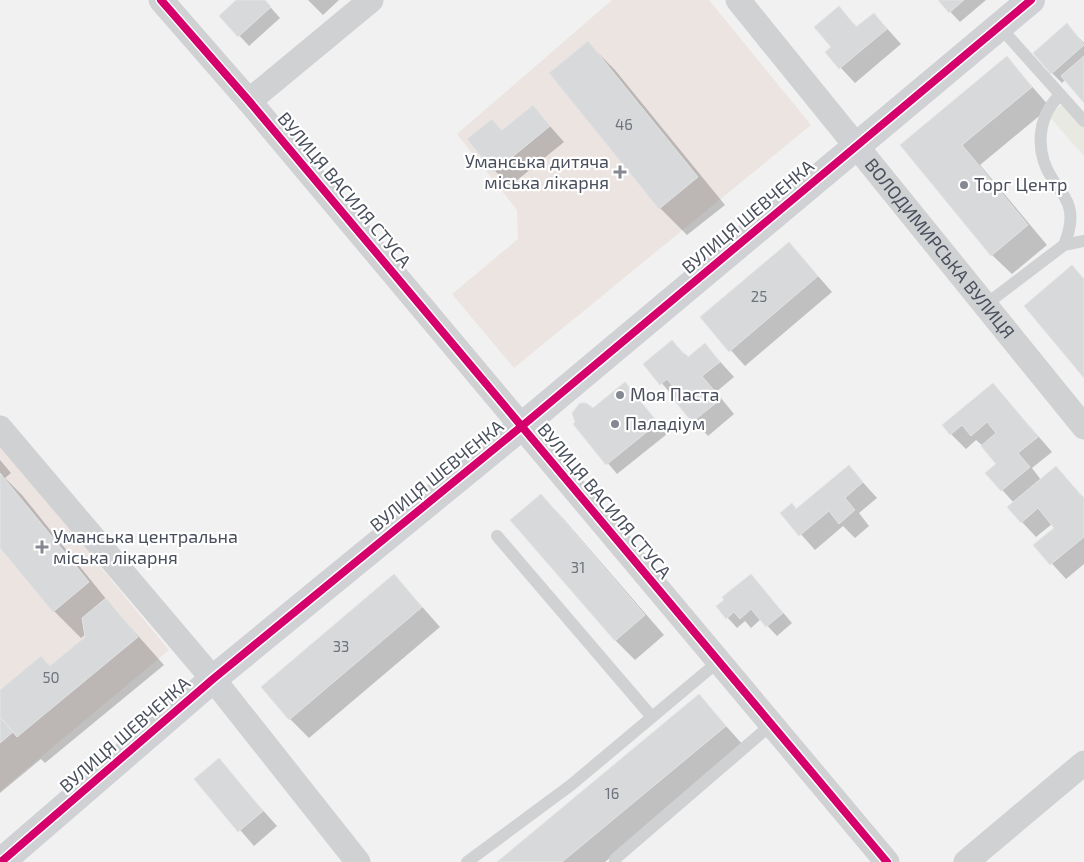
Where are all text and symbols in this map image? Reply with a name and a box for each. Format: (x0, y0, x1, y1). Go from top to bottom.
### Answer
street label: ВУЛИЦЯ ВАСИЛЯ СТУСА (273, 107, 417, 272)
house number: 46 (615, 115, 633, 133)
place label: Уманська дитяча міська лікарня (465, 150, 609, 193)
street label: ВОЛОДИМИРСЬКА ВУЛИЦЯ (861, 153, 1020, 343)
street label: ВУЛИЦЯ ШЕВЧЕНКА (677, 154, 818, 278)
marker: Уманська дитяча міська лікарня (613, 165, 627, 179)
place label: Торг Центр (974, 173, 1068, 195)
marker: Торг Центр (958, 179, 970, 191)
house number: 25 (751, 287, 767, 305)
place label: Моя Паста (630, 383, 719, 405)
marker: Моя Паста (614, 389, 626, 401)
place label: Паладіум (625, 412, 705, 434)
street label: ВУЛИЦЯ ШЕВЧЕНКА (365, 414, 508, 536)
street label: ВУЛИЦЯ ВАСИЛЯ СТУСА (533, 418, 677, 583)
marker: Паладіум (609, 418, 621, 430)
place label: Уманська центральна міська лікарня (53, 525, 238, 568)
marker: Уманська центральна міська лікарня (35, 540, 49, 554)
house number: 31 (571, 558, 585, 576)
house number: 33 (333, 637, 349, 655)
house number: 50 (42, 668, 60, 686)
street label: ВУЛИЦЯ ШЕВЧЕНКА (55, 671, 195, 797)
house number: 16 (605, 784, 619, 802)

